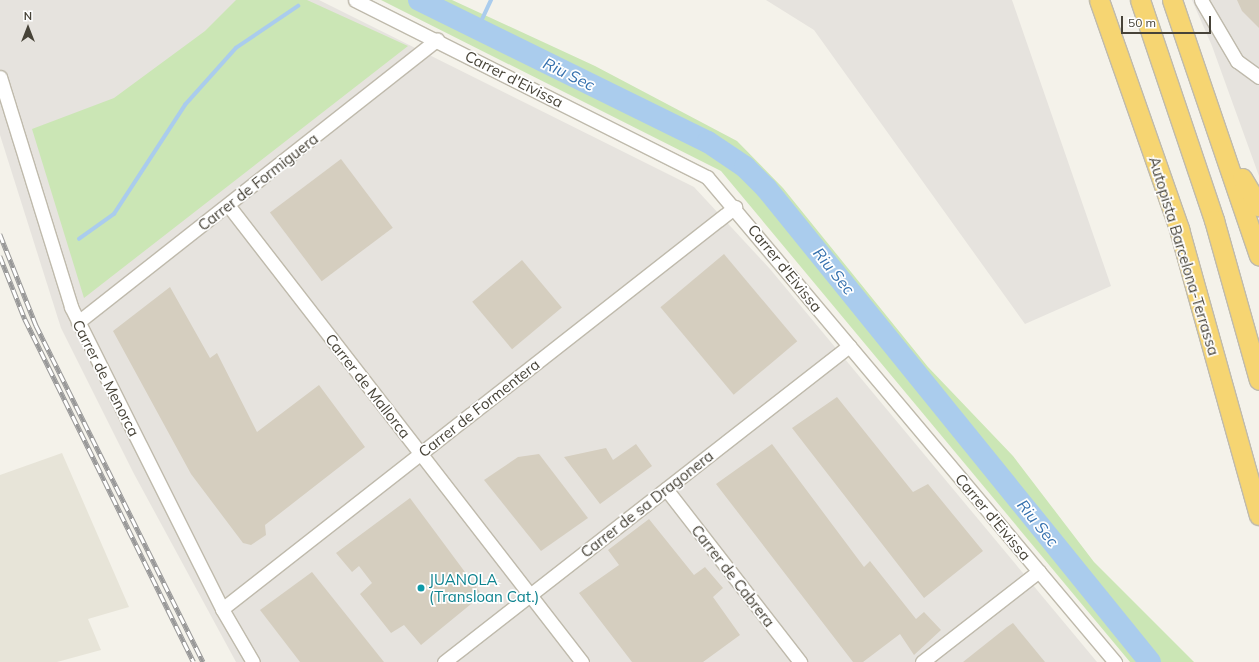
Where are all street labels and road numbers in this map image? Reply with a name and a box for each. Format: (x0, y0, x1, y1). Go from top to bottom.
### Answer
street label: Carrer d'Eivissa (462, 47, 566, 111)
street label: Carrer de Formiguera (194, 129, 322, 235)
street label: Autopista Barcelona-Terrassa (1145, 154, 1223, 358)
street label: Carrer d'Eivissa (744, 221, 826, 315)
street label: Carrer de Menorca (69, 317, 143, 439)
street label: Carrer de Mallorca (322, 330, 414, 442)
street label: Carrer de Formentera (415, 355, 543, 461)
street label: Carrer de sa Dragonera (577, 447, 717, 561)
street label: Carrer d'Eivissa (952, 470, 1034, 564)
street label: Carrer de Cabrera (688, 521, 778, 631)

